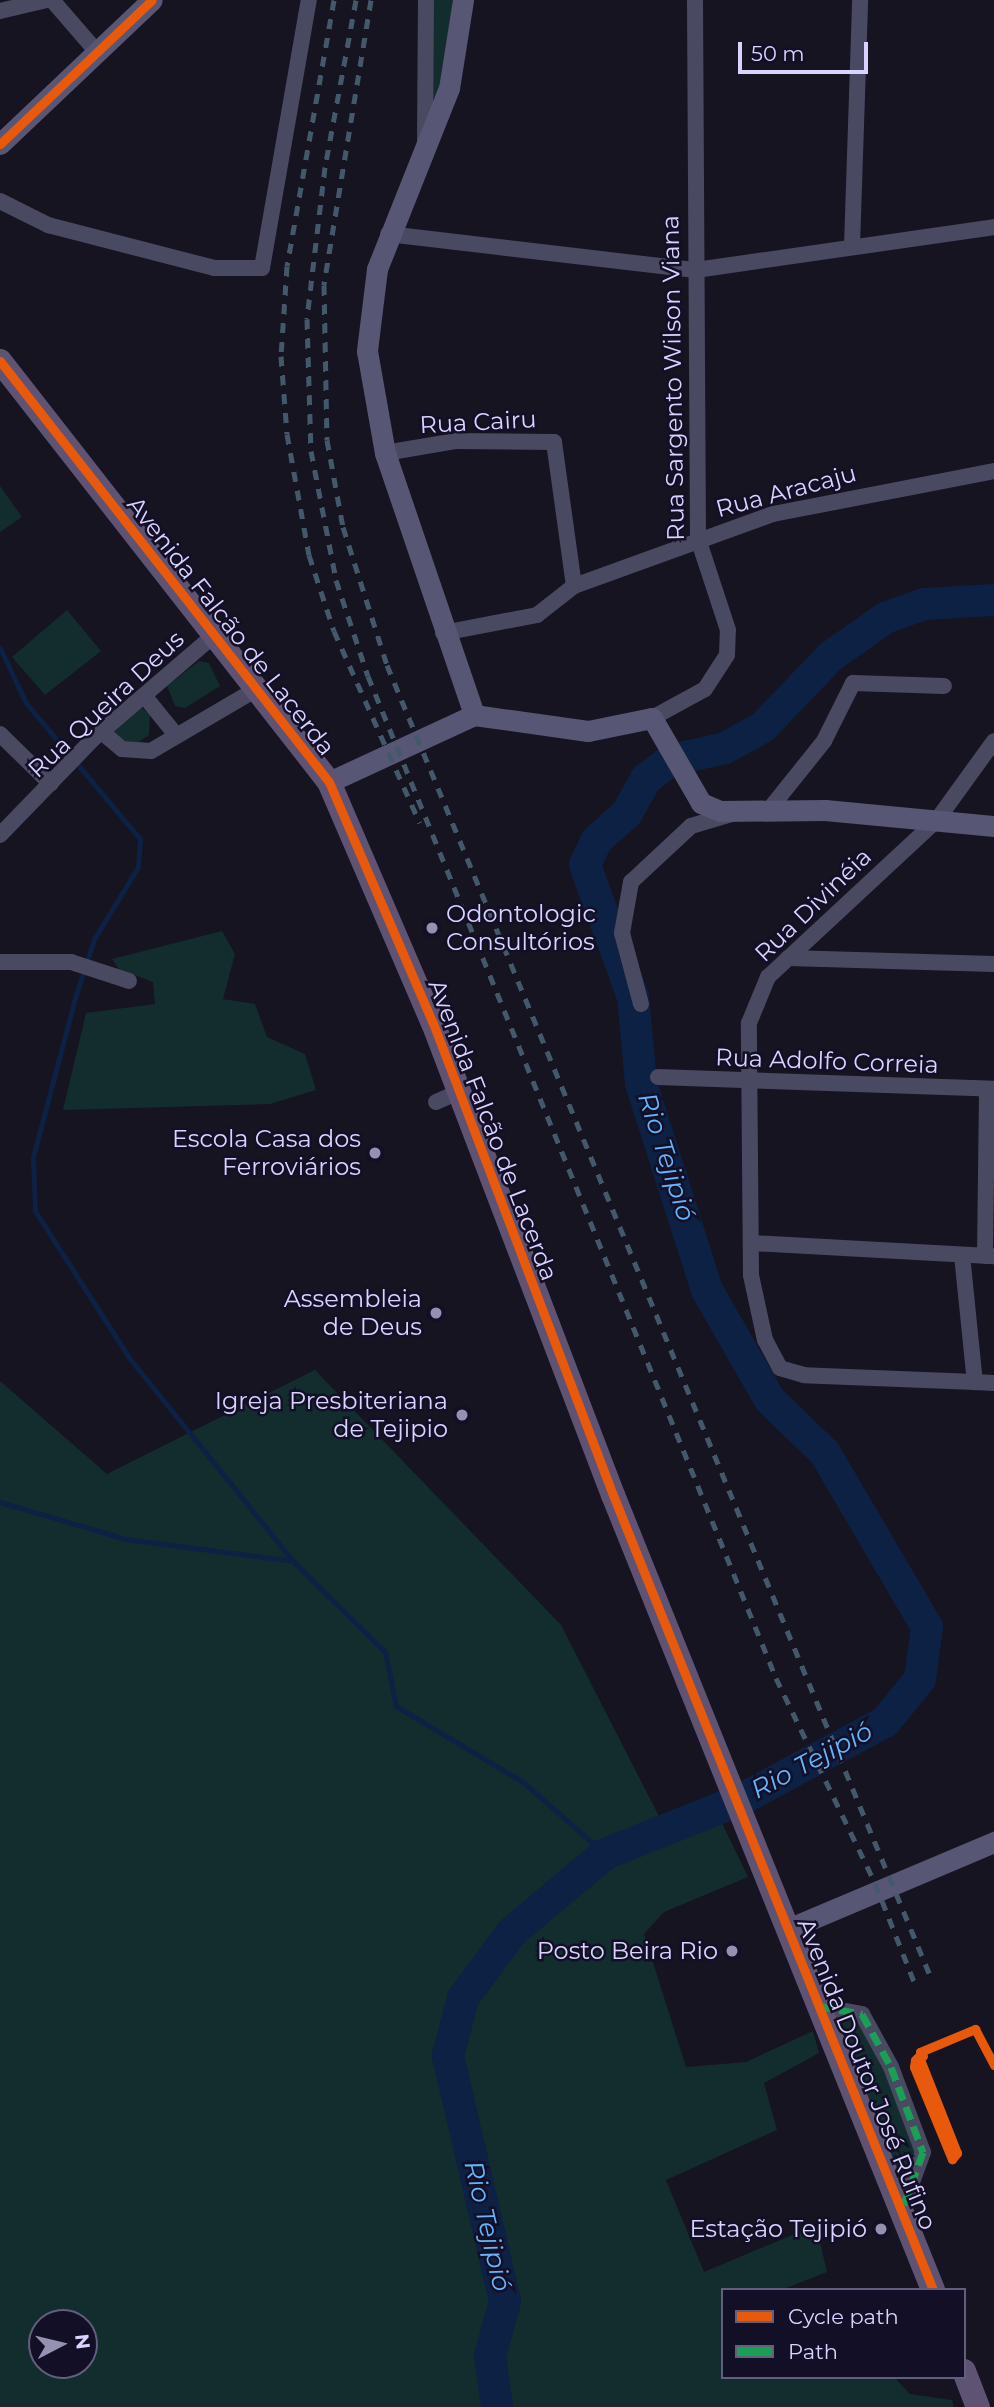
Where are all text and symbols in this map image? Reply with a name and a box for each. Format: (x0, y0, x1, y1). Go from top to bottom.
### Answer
scale bar (742, 28, 872, 72)
text: 50 m (751, 41, 805, 66)
street label: Rua Sargento Wilson Viana (656, 215, 690, 541)
street label: Rua Cairu (419, 405, 537, 439)
street label: Rua Aracaju (713, 458, 859, 524)
street label: Avenida Falcão de Lacerda (121, 491, 341, 761)
street label: Rua Queira Deus (22, 624, 190, 784)
street label: Rua Divinéia (749, 842, 877, 968)
place label: Odontologic Consultórios (446, 900, 596, 956)
marker: Odontologic Consultórios (424, 920, 440, 936)
street label: Avenida Falcão de Lacerda (422, 975, 564, 1285)
street label: Rua Adolfo Correia (715, 1043, 939, 1079)
water label: Rio Tejipió (631, 1089, 701, 1225)
place label: Escola Casa dos Ferroviários (172, 1125, 361, 1181)
marker: Escola Casa dos Ferroviários (367, 1145, 383, 1161)
place label: Assembleia de Deus (284, 1285, 422, 1341)
marker: Assembleia de Deus (428, 1305, 444, 1321)
place label: Igreja Presbiteriana de Tejipio (215, 1387, 448, 1443)
marker: Igreja Presbiteriana de Tejipio (454, 1407, 470, 1423)
water label: Rio Tejipió (746, 1716, 878, 1806)
street label: Avenida Doutor José Rufino (791, 1914, 943, 2234)
place label: Posto Beira Rio (537, 1937, 718, 1965)
marker: Posto Beira Rio (724, 1943, 740, 1959)
water label: Rio Tejipió (457, 2158, 517, 2294)
place label: Estação Tejipió (689, 2215, 867, 2243)
marker: Estação Tejipió (873, 2221, 889, 2237)
legend (721, 2288, 966, 2379)
text: Cycle path (788, 2304, 899, 2329)
north arrow (28, 2309, 98, 2379)
text: N (70, 2333, 95, 2351)
text: Path (788, 2339, 838, 2364)

